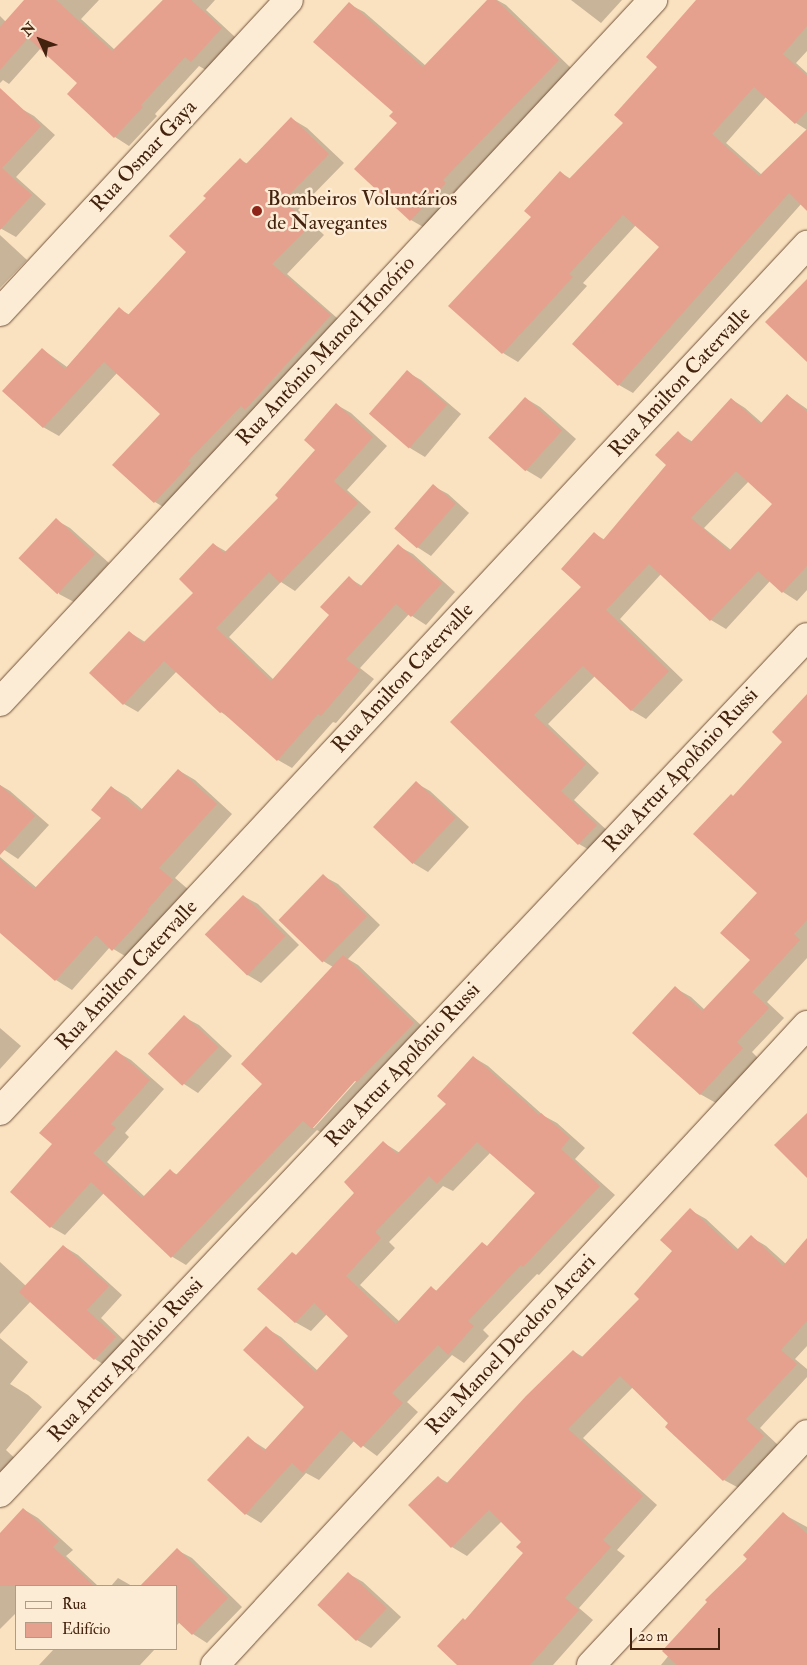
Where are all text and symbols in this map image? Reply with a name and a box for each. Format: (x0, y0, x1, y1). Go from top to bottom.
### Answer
north arrow (15, 15, 65, 65)
text: N (18, 19, 39, 40)
street label: Rua Osmar Gaya (86, 95, 202, 217)
place label: Bombeiros Voluntários de Navegantes (267, 186, 457, 236)
marker: Bombeiros Voluntários de Navegantes (251, 205, 263, 217)
street label: Rua Antônio Manoel Honório (232, 251, 420, 451)
street label: Rua Amilton Catervalle (604, 302, 756, 462)
street label: Rua Amilton Catervalle (327, 598, 479, 758)
street label: Rua Artur Apolônio Russi (598, 683, 764, 857)
street label: Rua Amilton Catervalle (51, 895, 203, 1055)
street label: Rua Artur Apolônio Russi (320, 978, 486, 1152)
street label: Rua Manoel Deodoro Arcari (421, 1250, 601, 1440)
street label: Rua Artur Apolônio Russi (43, 1273, 209, 1447)
legend (15, 1585, 178, 1650)
text: Rua (62, 1595, 87, 1614)
scale bar (632, 1618, 722, 1650)
text: Edifício (62, 1620, 110, 1639)
text: 20 m (638, 1627, 668, 1646)

